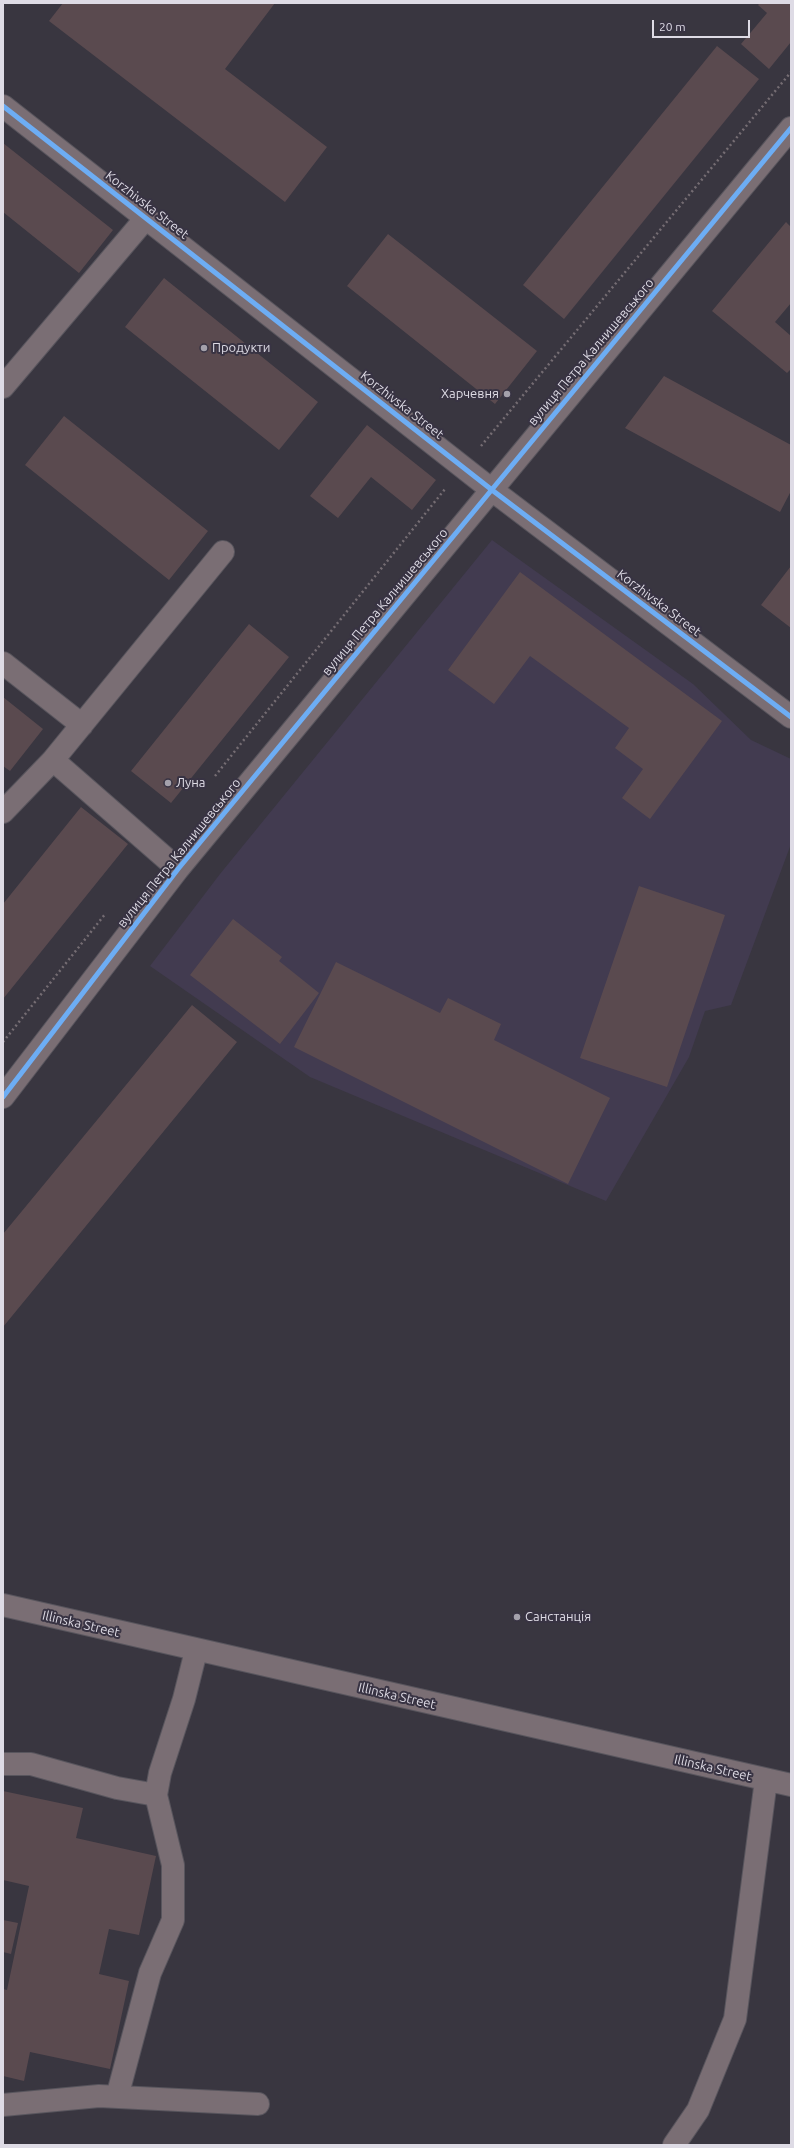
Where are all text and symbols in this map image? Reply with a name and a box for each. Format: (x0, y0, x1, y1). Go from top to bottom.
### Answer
scale bar (654, 12, 752, 38)
text: 20 m (659, 20, 686, 33)
street label: Korzhivska Street (102, 168, 192, 242)
street label: вулиця Петра Калнишевського (525, 275, 657, 429)
place label: Продукти (212, 340, 271, 356)
marker: Продукти (199, 343, 209, 353)
street label: Korzhivska Street (357, 368, 447, 442)
place label: Харчевня (441, 386, 499, 402)
marker: Харчевня (502, 389, 512, 399)
street label: вулиця Петра Калнишевського (319, 525, 451, 679)
street label: Korzhivska Street (614, 566, 704, 640)
street label: вулиця Петра Калнишевського (114, 775, 244, 931)
place label: Луна (176, 775, 206, 791)
marker: Луна (163, 778, 173, 788)
street label: Illinska Street (41, 1608, 121, 1640)
place label: Санстанція (525, 1609, 591, 1625)
marker: Санстанція (512, 1612, 522, 1622)
street label: Illinska Street (357, 1680, 437, 1712)
street label: Illinska Street (673, 1752, 753, 1784)

